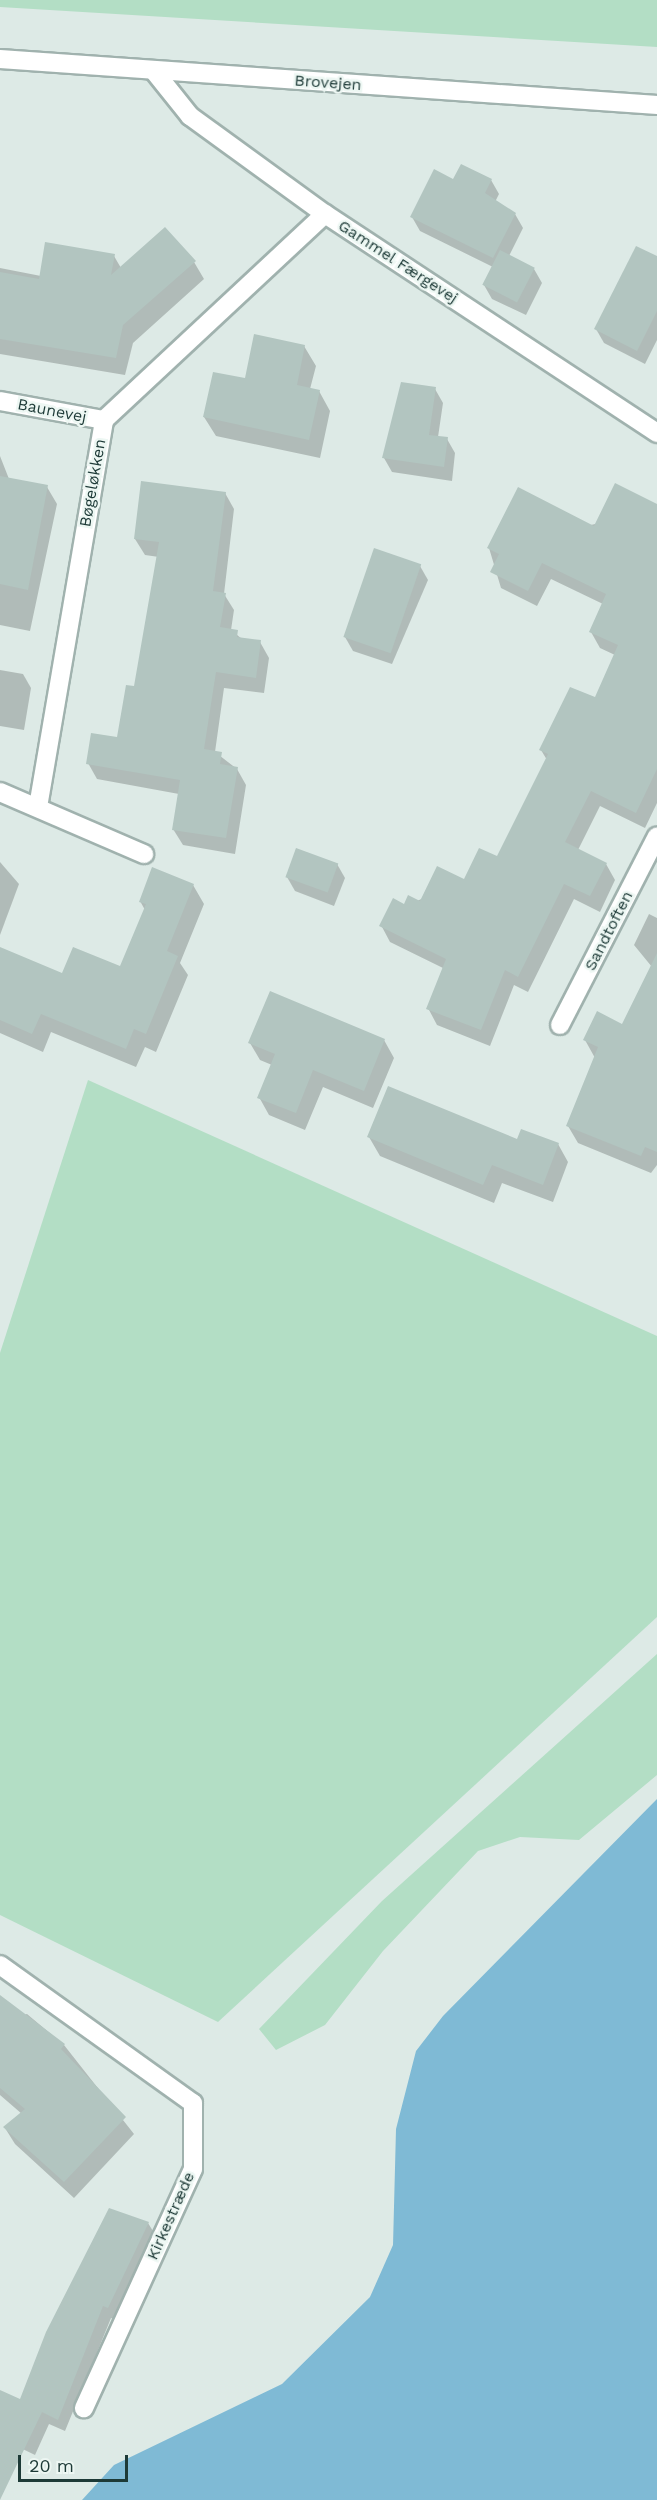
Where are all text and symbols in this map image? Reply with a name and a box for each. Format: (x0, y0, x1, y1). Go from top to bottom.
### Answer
street label: Brovejen (294, 71, 362, 95)
street label: Gammel Færgevej (334, 216, 462, 308)
street label: Baunevej (16, 395, 88, 427)
street label: Bøgeløkken (76, 437, 110, 529)
street label: Sandtoften (581, 888, 637, 974)
street label: Kirkestræde (143, 2169, 199, 2263)
scale bar (21, 2443, 130, 2481)
text: 20 m (29, 2455, 74, 2476)

